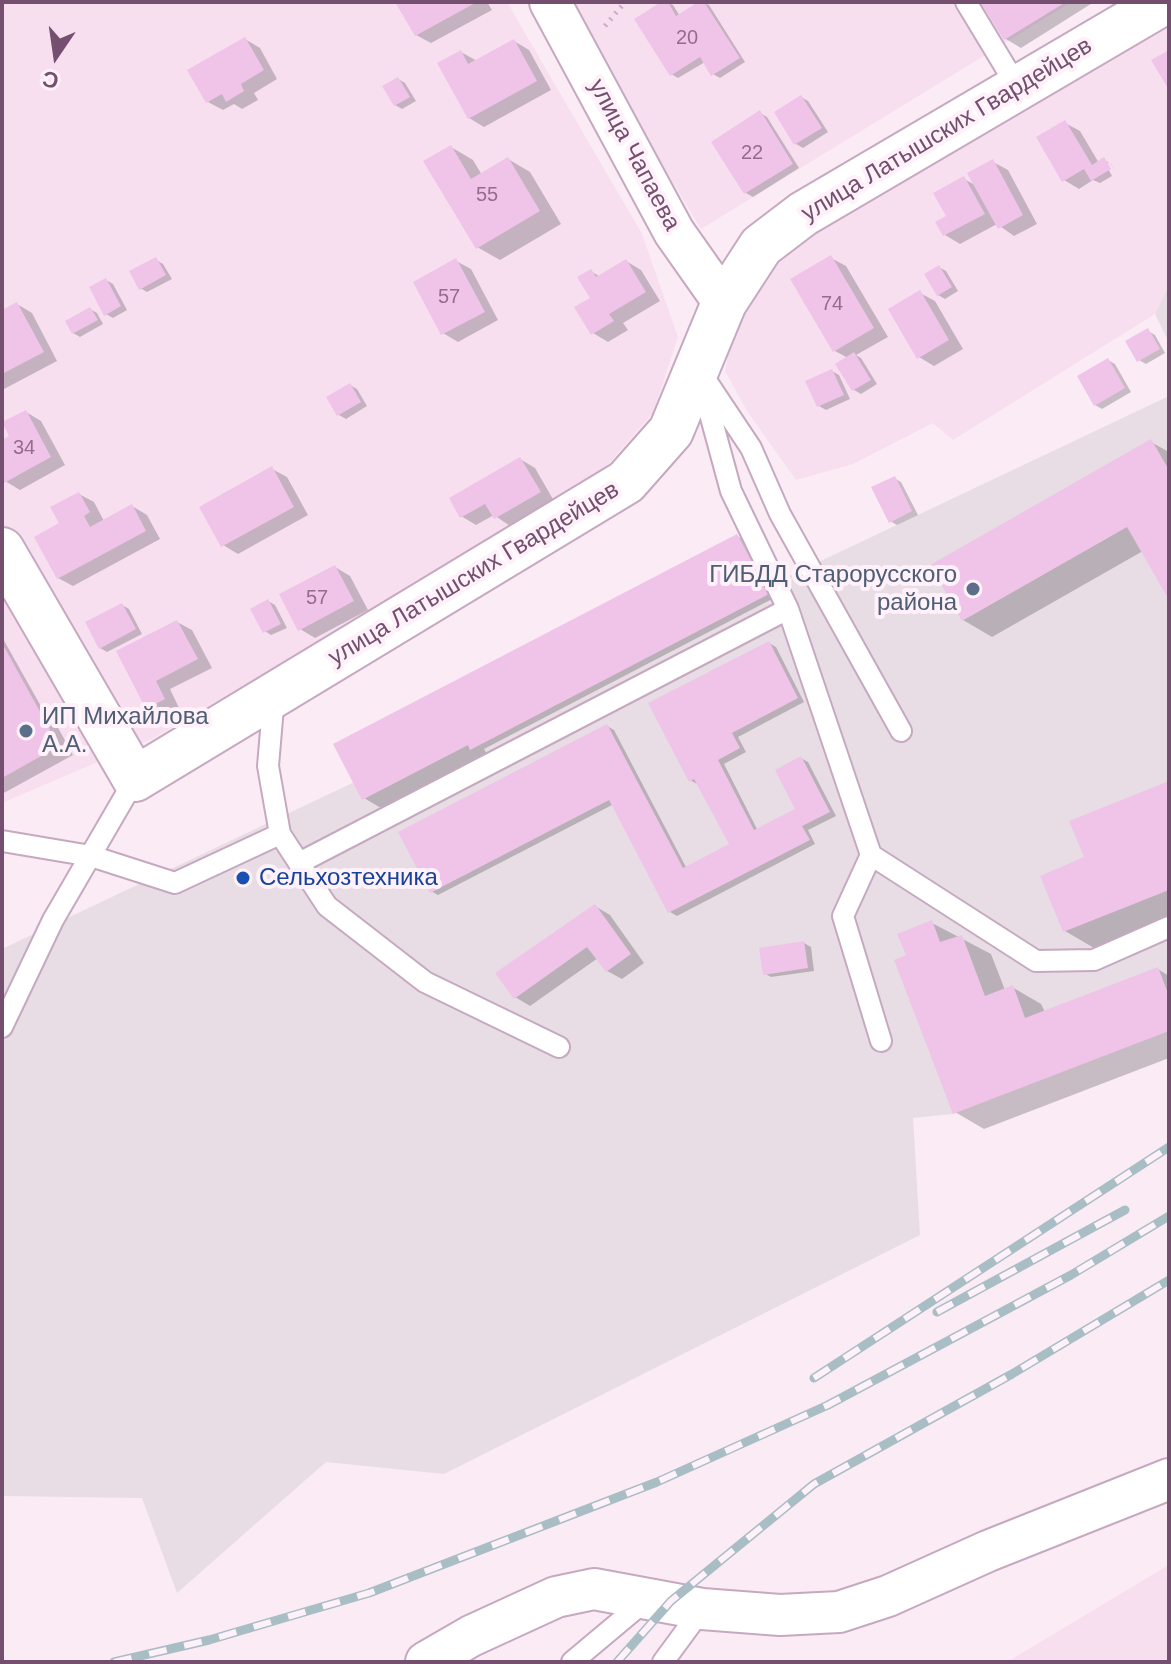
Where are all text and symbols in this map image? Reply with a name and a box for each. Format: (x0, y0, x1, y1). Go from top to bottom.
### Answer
north arrow (16, 16, 96, 96)
house number: 20 (676, 26, 698, 50)
street label: улица Латышских Гвардейцев (796, 32, 1098, 228)
text: С (40, 66, 61, 94)
street label: улица Чапаева (582, 74, 686, 236)
house number: 22 (741, 141, 763, 165)
house number: 55 (476, 183, 498, 207)
house number: 57 (438, 285, 460, 309)
house number: 74 (821, 292, 843, 316)
house number: 34 (13, 436, 35, 460)
street label: улица Латышских Гвардейцев (323, 476, 625, 672)
place label: ГИБДД Старорусского района (709, 561, 957, 617)
marker: ГИБДД Старорусского района (964, 580, 982, 598)
house number: 57 (306, 586, 328, 610)
place label: ИП Михайлова А.А. (42, 703, 208, 759)
marker: ИП Михайлова А.А. (17, 722, 35, 740)
place label: Сельхозтехника (259, 864, 438, 892)
marker: Сельхозтехника (234, 869, 252, 887)

